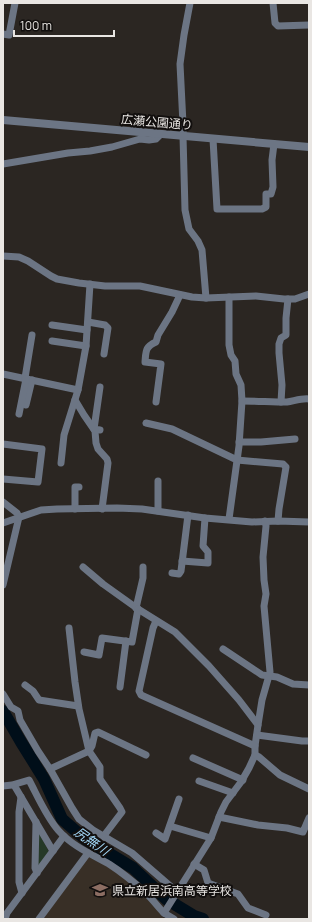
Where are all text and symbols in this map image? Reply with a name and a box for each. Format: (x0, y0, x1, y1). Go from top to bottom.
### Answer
scale bar (14, 12, 114, 38)
text: 100 m (20, 17, 52, 34)
street label: 広瀬公園通り (120, 110, 194, 134)
water label: 尻無川 (71, 822, 115, 861)
school or university icon: 県立新居浜南高等学校 (91, 881, 109, 899)
place label: 県立新居浜南高等学校 (112, 882, 232, 899)

